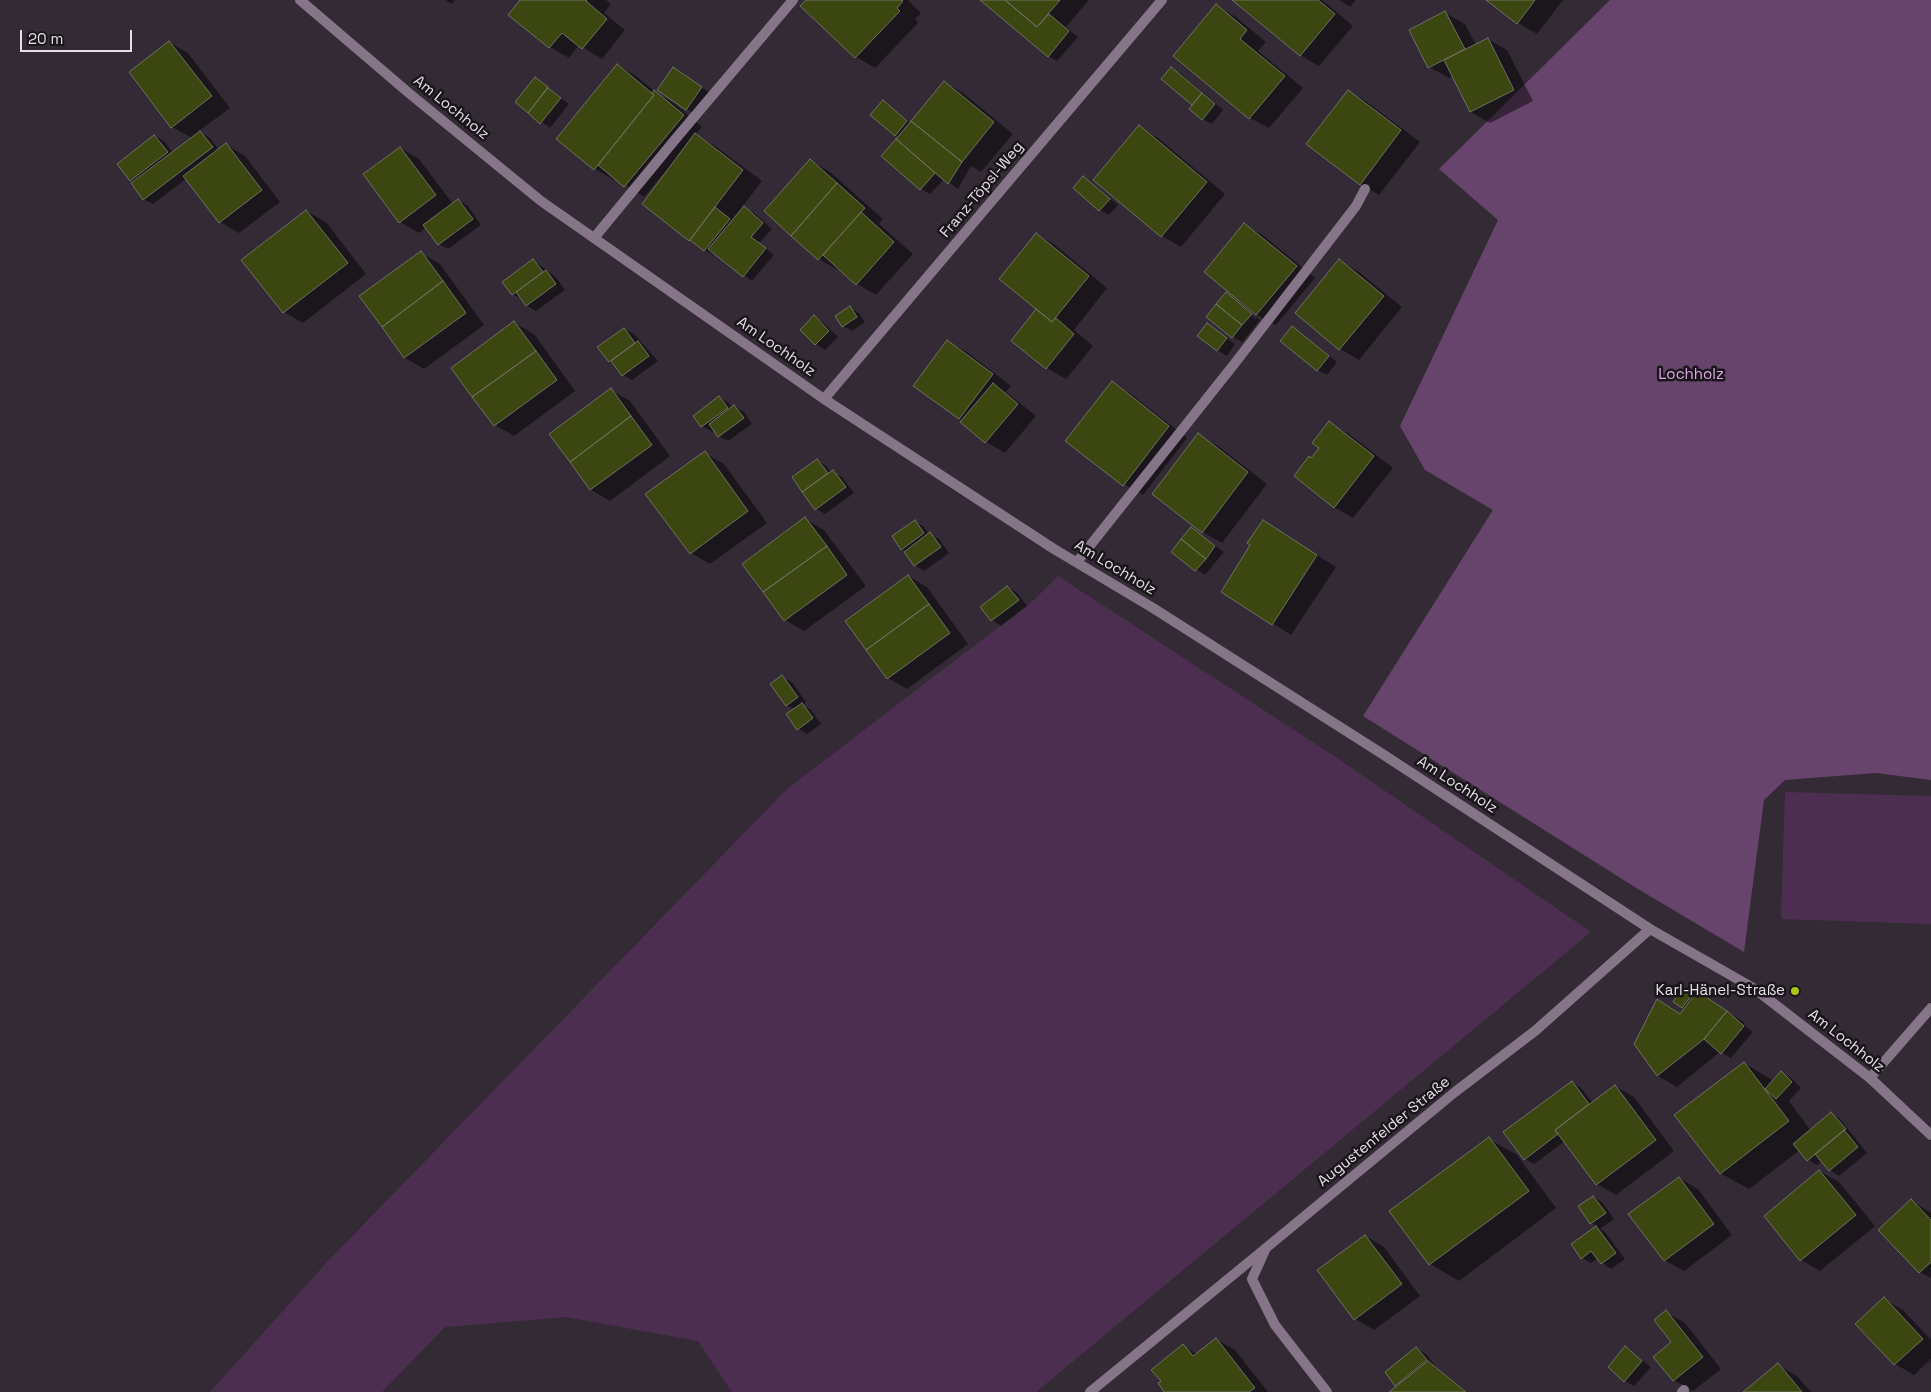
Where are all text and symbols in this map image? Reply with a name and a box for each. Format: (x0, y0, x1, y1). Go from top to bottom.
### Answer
scale bar (22, 20, 135, 52)
text: 20 m (28, 29, 63, 48)
street label: Am Lochholz (410, 72, 492, 144)
street label: Franz-Töpsl-Weg (937, 138, 1027, 242)
street label: Am Lochholz (733, 313, 819, 381)
park label: Lochholz (1658, 366, 1724, 384)
street label: Am Lochholz (1071, 537, 1159, 599)
street label: Am Lochholz (1414, 752, 1500, 818)
place label: Karl-Hänel-Straße (1656, 982, 1785, 1000)
marker: Karl-Hänel-Straße (1789, 985, 1801, 997)
street label: Am Lochholz (1804, 1006, 1888, 1076)
street label: Augustenfelder Straße (1314, 1073, 1454, 1191)

